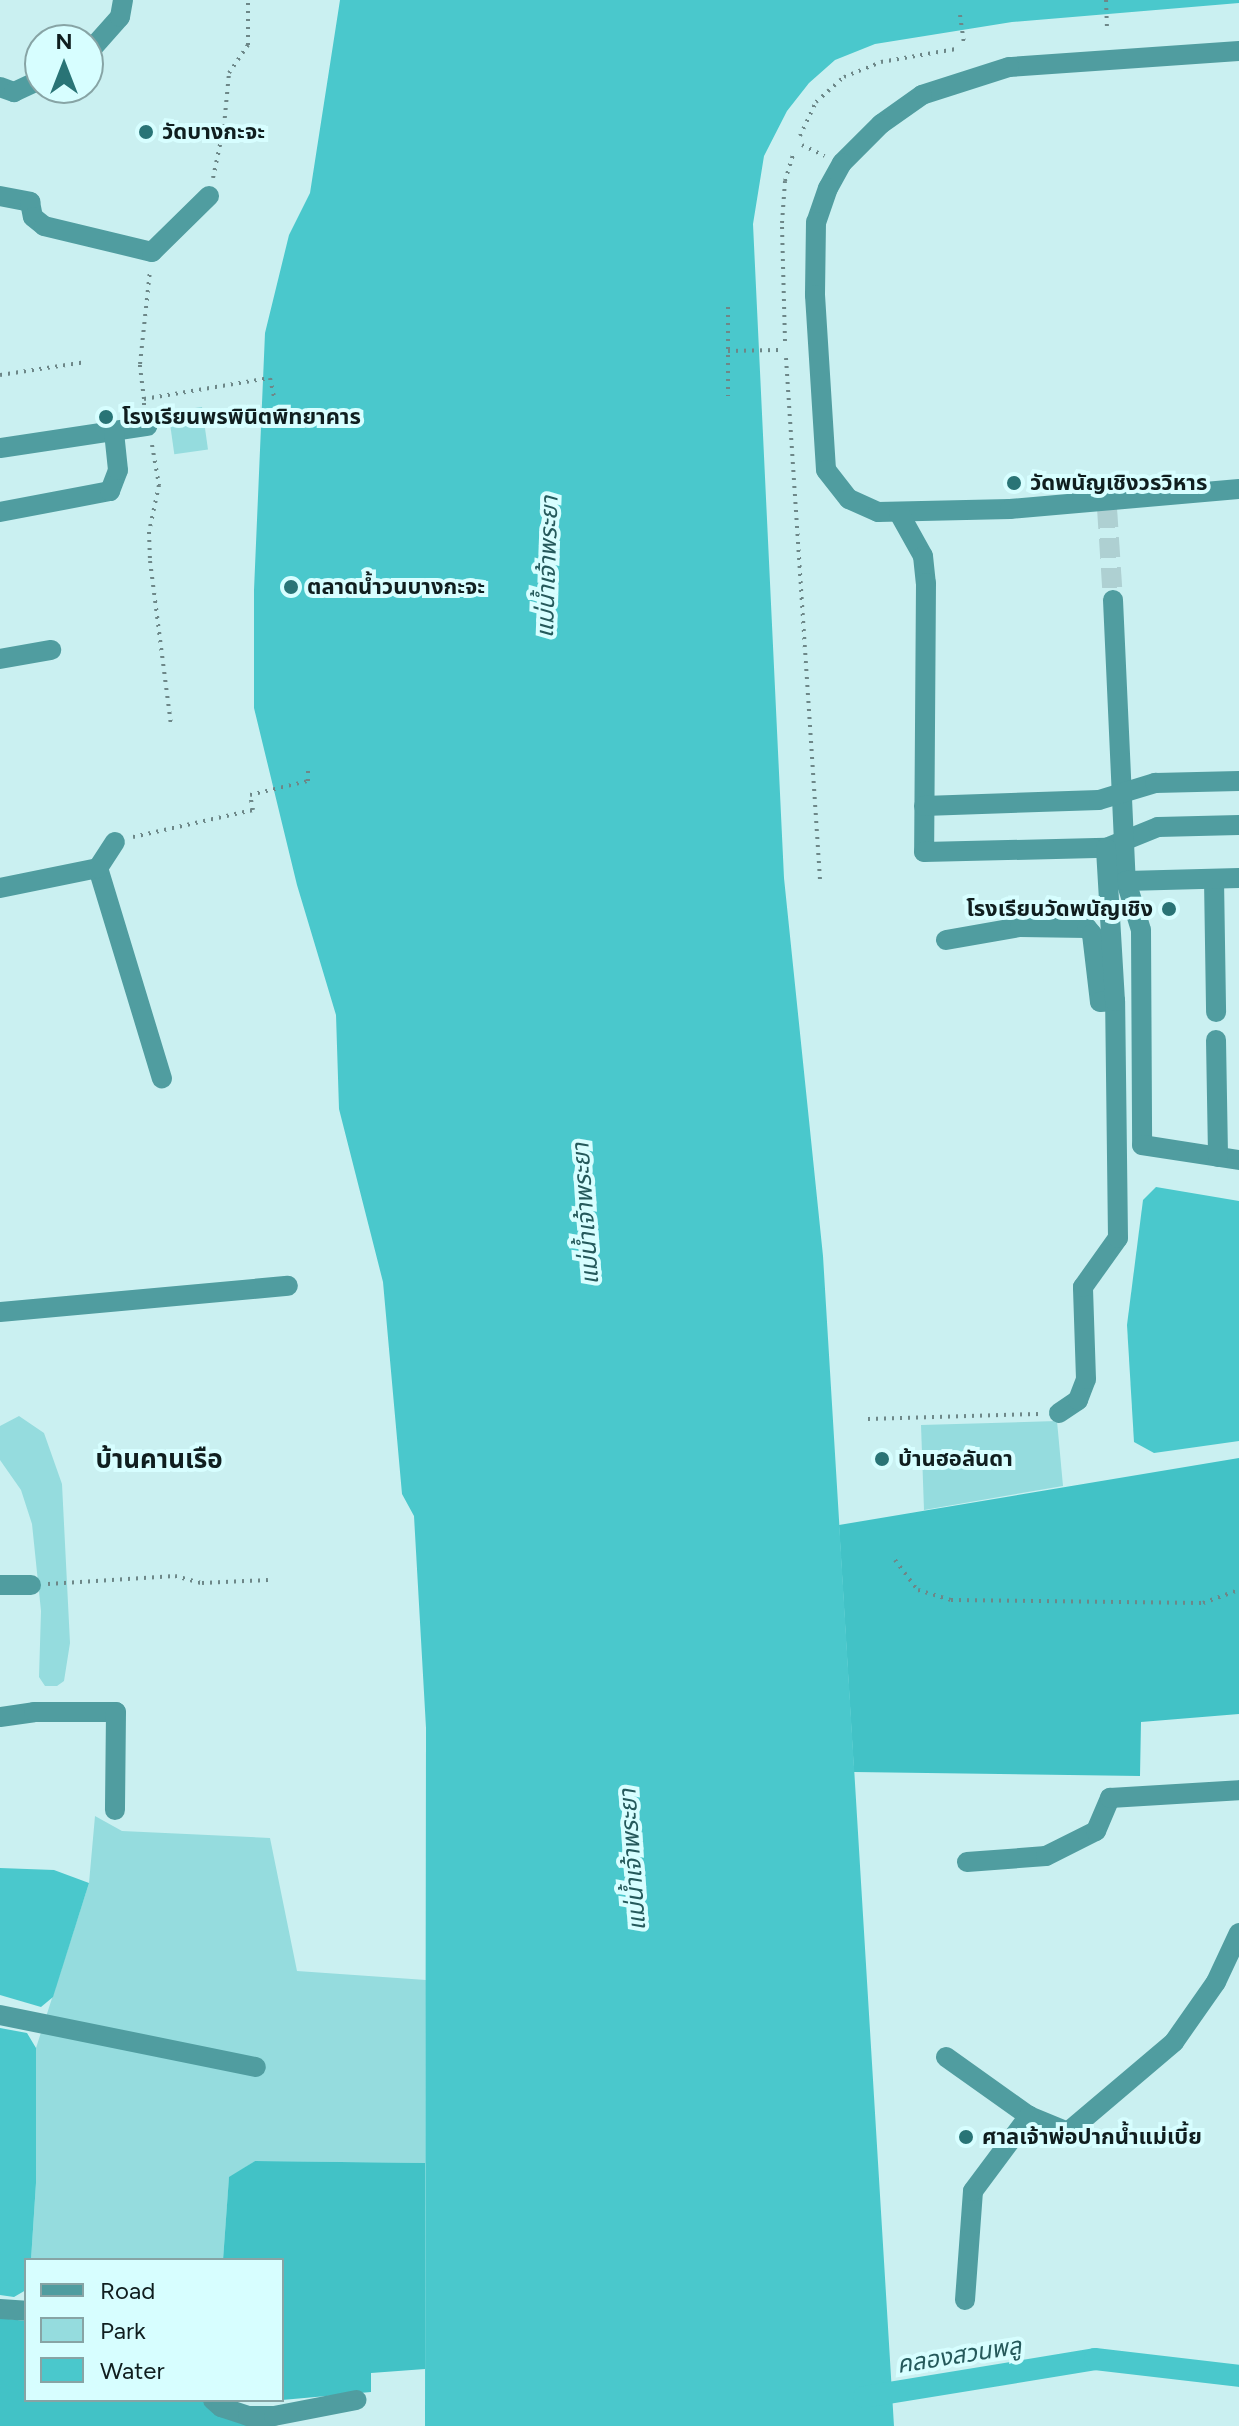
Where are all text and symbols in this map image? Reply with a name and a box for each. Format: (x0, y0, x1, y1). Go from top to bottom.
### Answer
north arrow (24, 24, 104, 104)
text: N (55, 28, 73, 55)
place label: วัดบางกะจะ (162, 119, 265, 145)
marker: วัดบางกะจะ (137, 123, 155, 141)
place label: โรงเรียนพรพินิตพิทยาคาร (122, 404, 361, 430)
marker: โรงเรียนพรพินิตพิทยาคาร (97, 408, 115, 426)
place label: วัดพนัญเชิงวรวิหาร (1030, 470, 1207, 496)
marker: วัดพนัญเชิงวรวิหาร (1005, 474, 1023, 492)
water label: แม่น้ำเจ้าพระยา (530, 495, 564, 639)
place label: ตลาดน้ำวนบางกะจะ (307, 574, 485, 600)
marker: ตลาดน้ำวนบางกะจะ (282, 578, 300, 596)
place label: โรงเรียนวัดพนัญเชิง (966, 896, 1153, 922)
marker: โรงเรียนวัดพนัญเชิง (1160, 900, 1178, 918)
water label: แม่น้ำเจ้าพระยา (566, 1142, 604, 1286)
district label: บ้านคานเรือ (95, 1444, 223, 1476)
place label: บ้านฮอลันดา (898, 1446, 1013, 1472)
marker: บ้านฮอลันดา (873, 1450, 891, 1468)
water label: แม่น้ำเจ้าพระยา (613, 1788, 651, 1932)
place label: ศาลเจ้าพ่อปากน้ำแม่เบี้ย (982, 2124, 1202, 2150)
marker: ศาลเจ้าพ่อปากน้ำแม่เบี้ย (957, 2128, 975, 2146)
legend (24, 2258, 284, 2402)
text: Road (100, 2276, 155, 2305)
text: Park (100, 2316, 146, 2345)
water label: คลองสวนพลู (895, 2331, 1023, 2379)
text: Water (100, 2356, 165, 2385)

